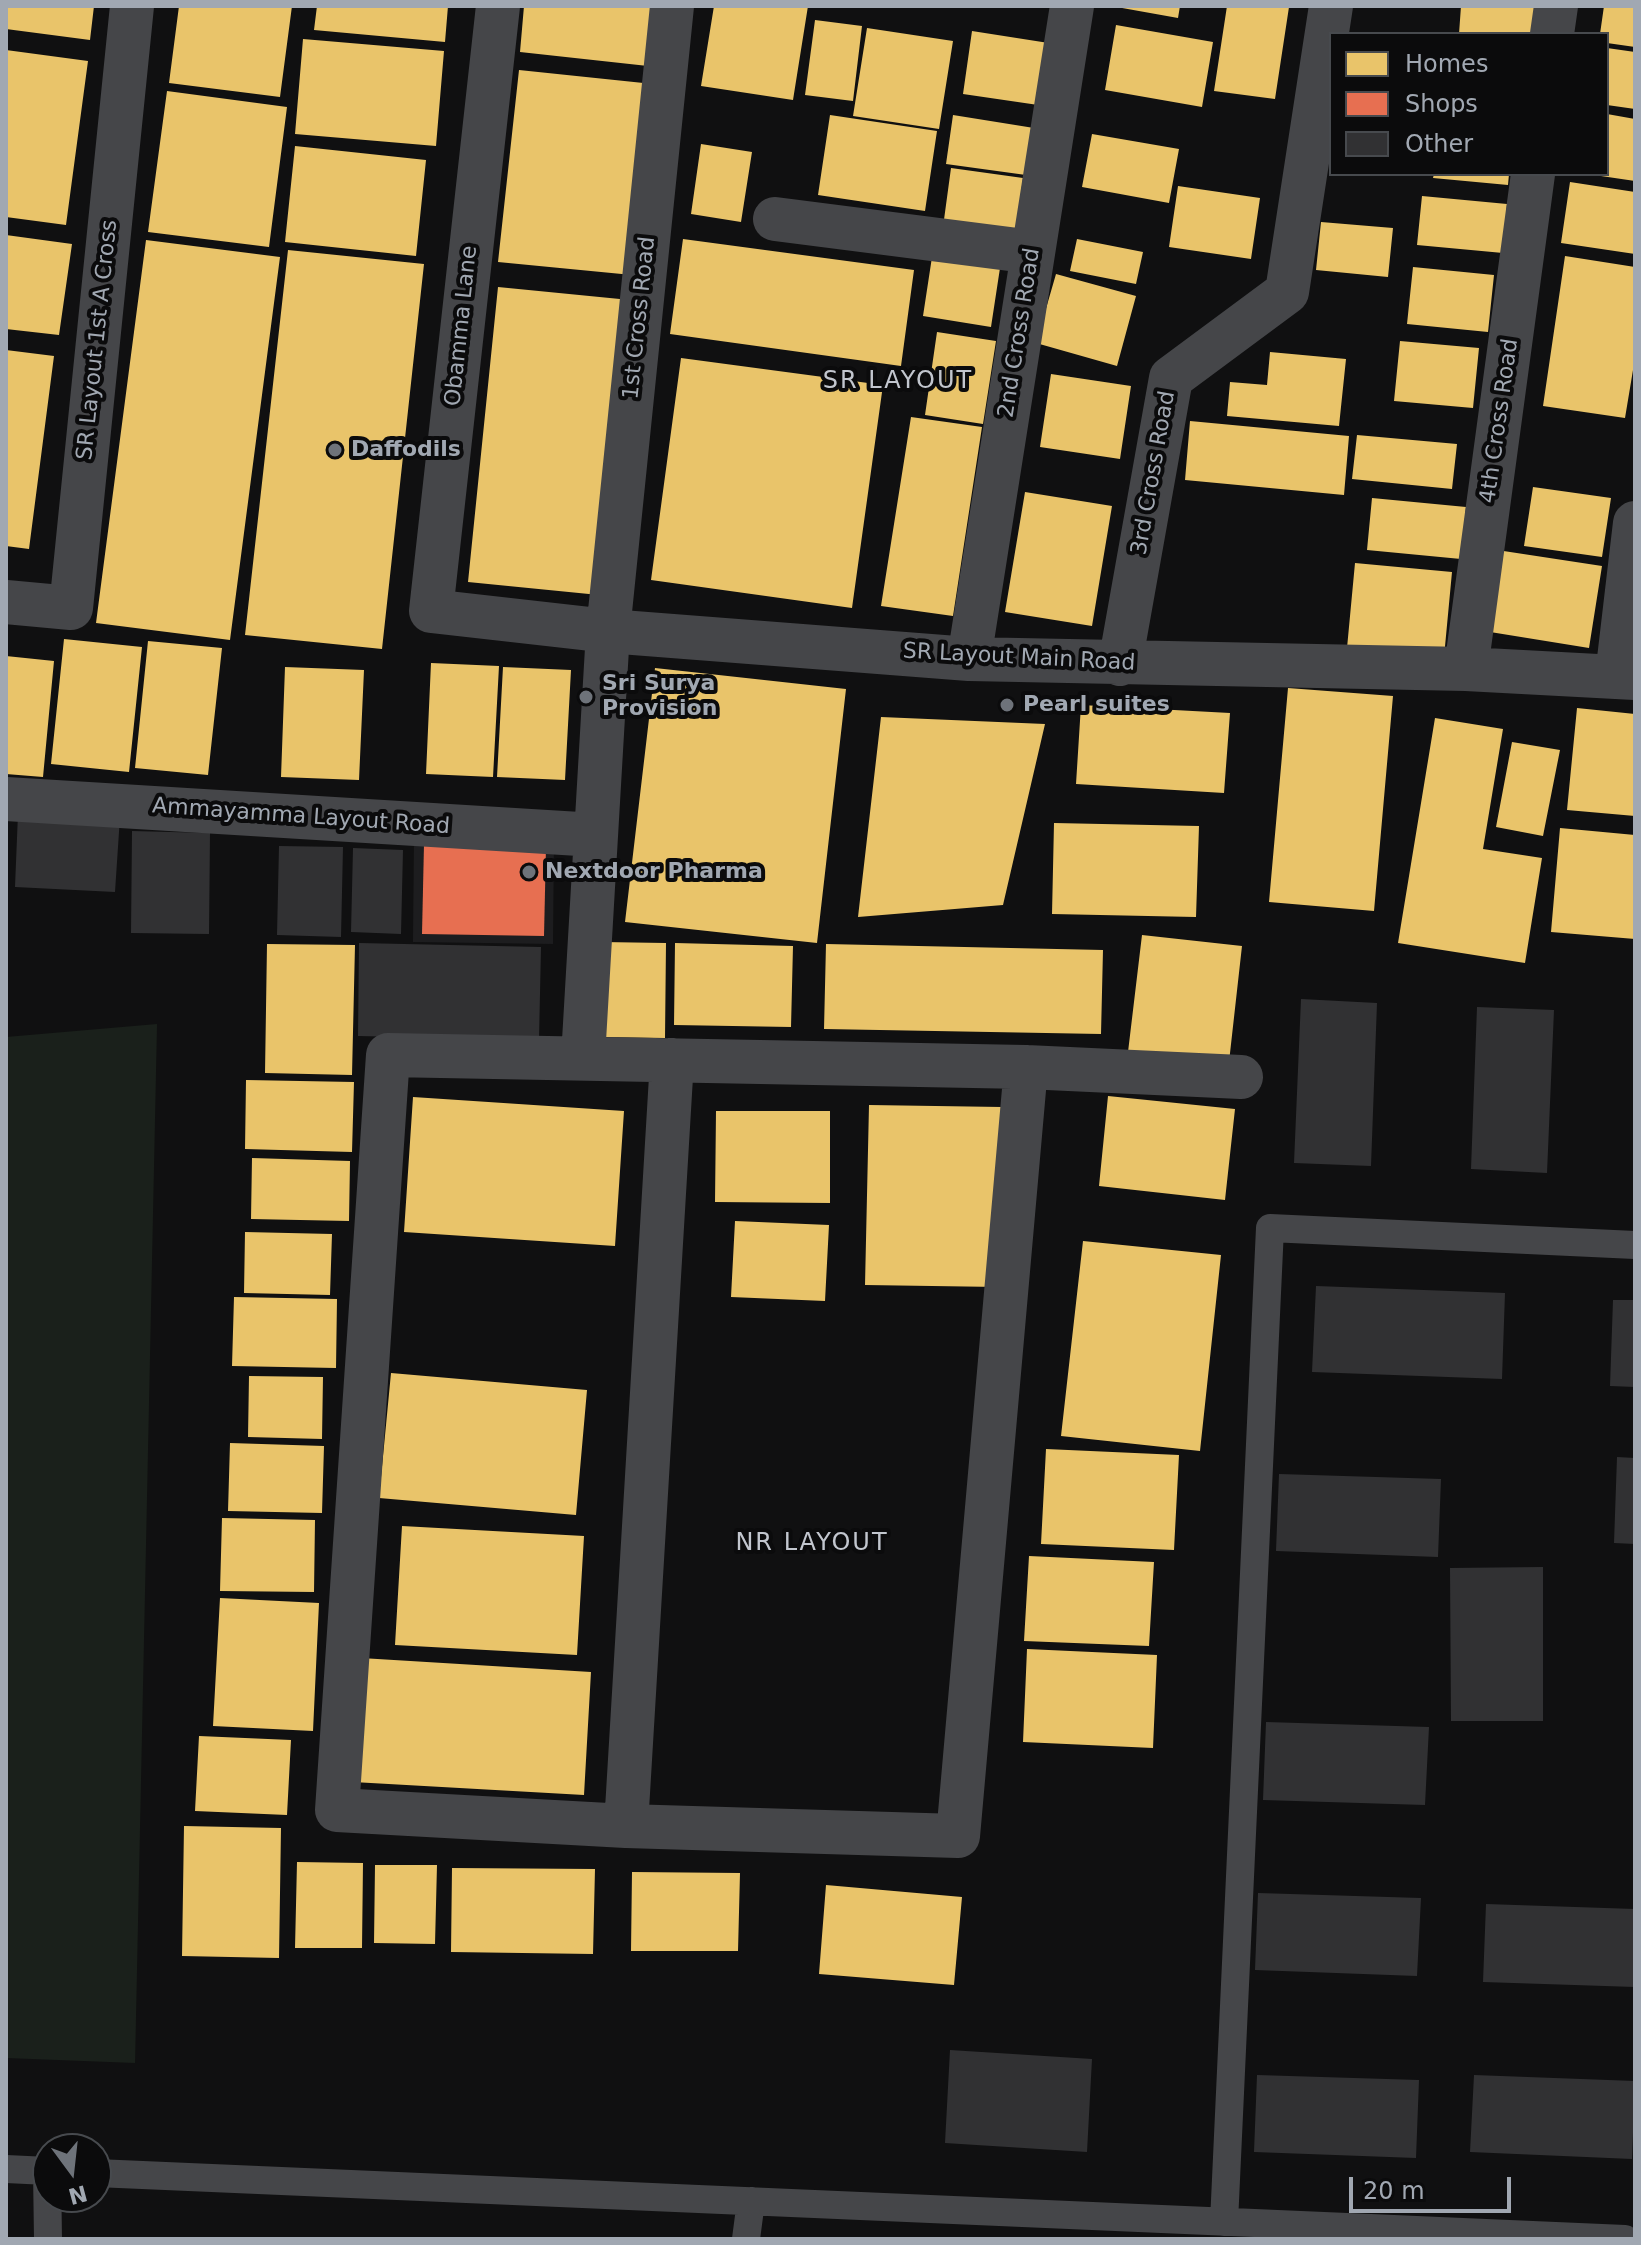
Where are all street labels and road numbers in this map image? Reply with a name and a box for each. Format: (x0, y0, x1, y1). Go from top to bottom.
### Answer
street label: SR Layout 1st A Cross (72, 219, 124, 461)
street label: 1st Cross Road (618, 235, 662, 401)
street label: Obamma Lane (440, 244, 484, 408)
street label: 2nd Cross Road (994, 246, 1046, 420)
street label: 4th Cross Road (1475, 337, 1525, 505)
street label: 3rd Cross Road (1127, 389, 1181, 557)
street label: SR Layout Main Road (902, 639, 1136, 677)
street label: Ammayamma Layout Road (151, 793, 451, 841)

